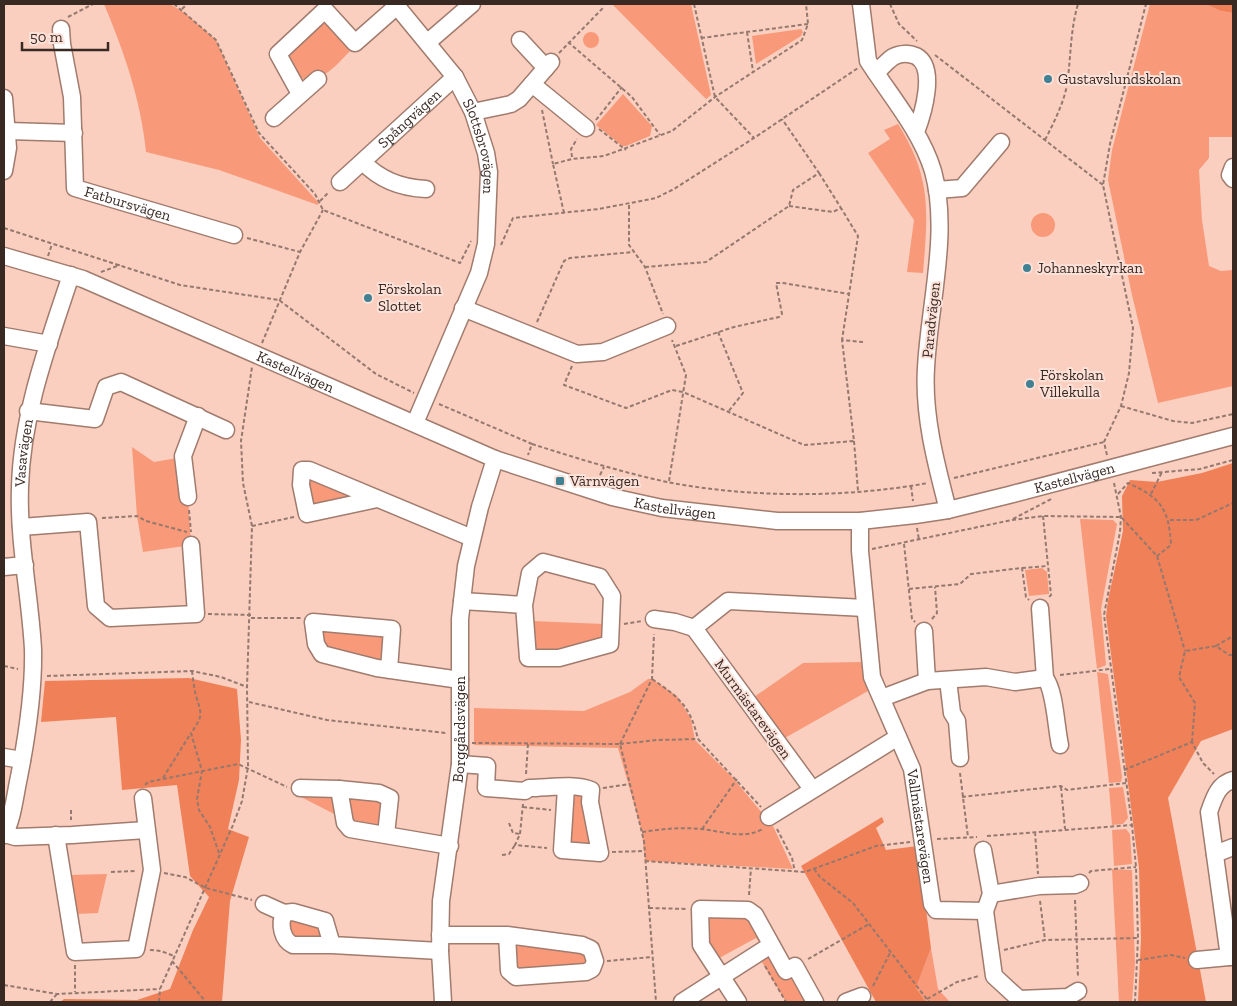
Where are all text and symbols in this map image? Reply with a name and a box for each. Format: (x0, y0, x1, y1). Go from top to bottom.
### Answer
scale bar (22, 20, 109, 52)
text: 50 m (30, 28, 63, 46)
place label: Gustavslundskolan (1058, 70, 1181, 88)
marker: Gustavslundskolan (1042, 73, 1054, 85)
street label: Spångvägen (374, 85, 445, 152)
street label: Slottsbrovägen (459, 96, 498, 195)
street label: Fatbursvägen (82, 182, 173, 225)
place label: Johanneskyrkan (1037, 259, 1143, 277)
marker: Johanneskyrkan (1021, 262, 1033, 274)
place label: Förskolan Slottet (378, 280, 442, 315)
street label: Paradvägen (918, 281, 944, 359)
marker: Förskolan Slottet (362, 292, 374, 304)
street label: Kastellvägen (254, 347, 337, 397)
place label: Förskolan Villekulla (1039, 366, 1104, 401)
marker: Förskolan Villekulla (1024, 378, 1036, 390)
street label: Vasavägen (11, 417, 37, 488)
street label: Kastellvägen (1032, 458, 1117, 497)
place label: Värnvägen (569, 472, 640, 490)
marker: Värnvägen (554, 475, 566, 487)
street label: Kastellvägen (632, 493, 717, 523)
street label: Murmästarevägen (711, 656, 796, 763)
street label: Borggårdsvägen (449, 676, 469, 784)
street label: Vallmästarevägen (903, 767, 938, 885)

